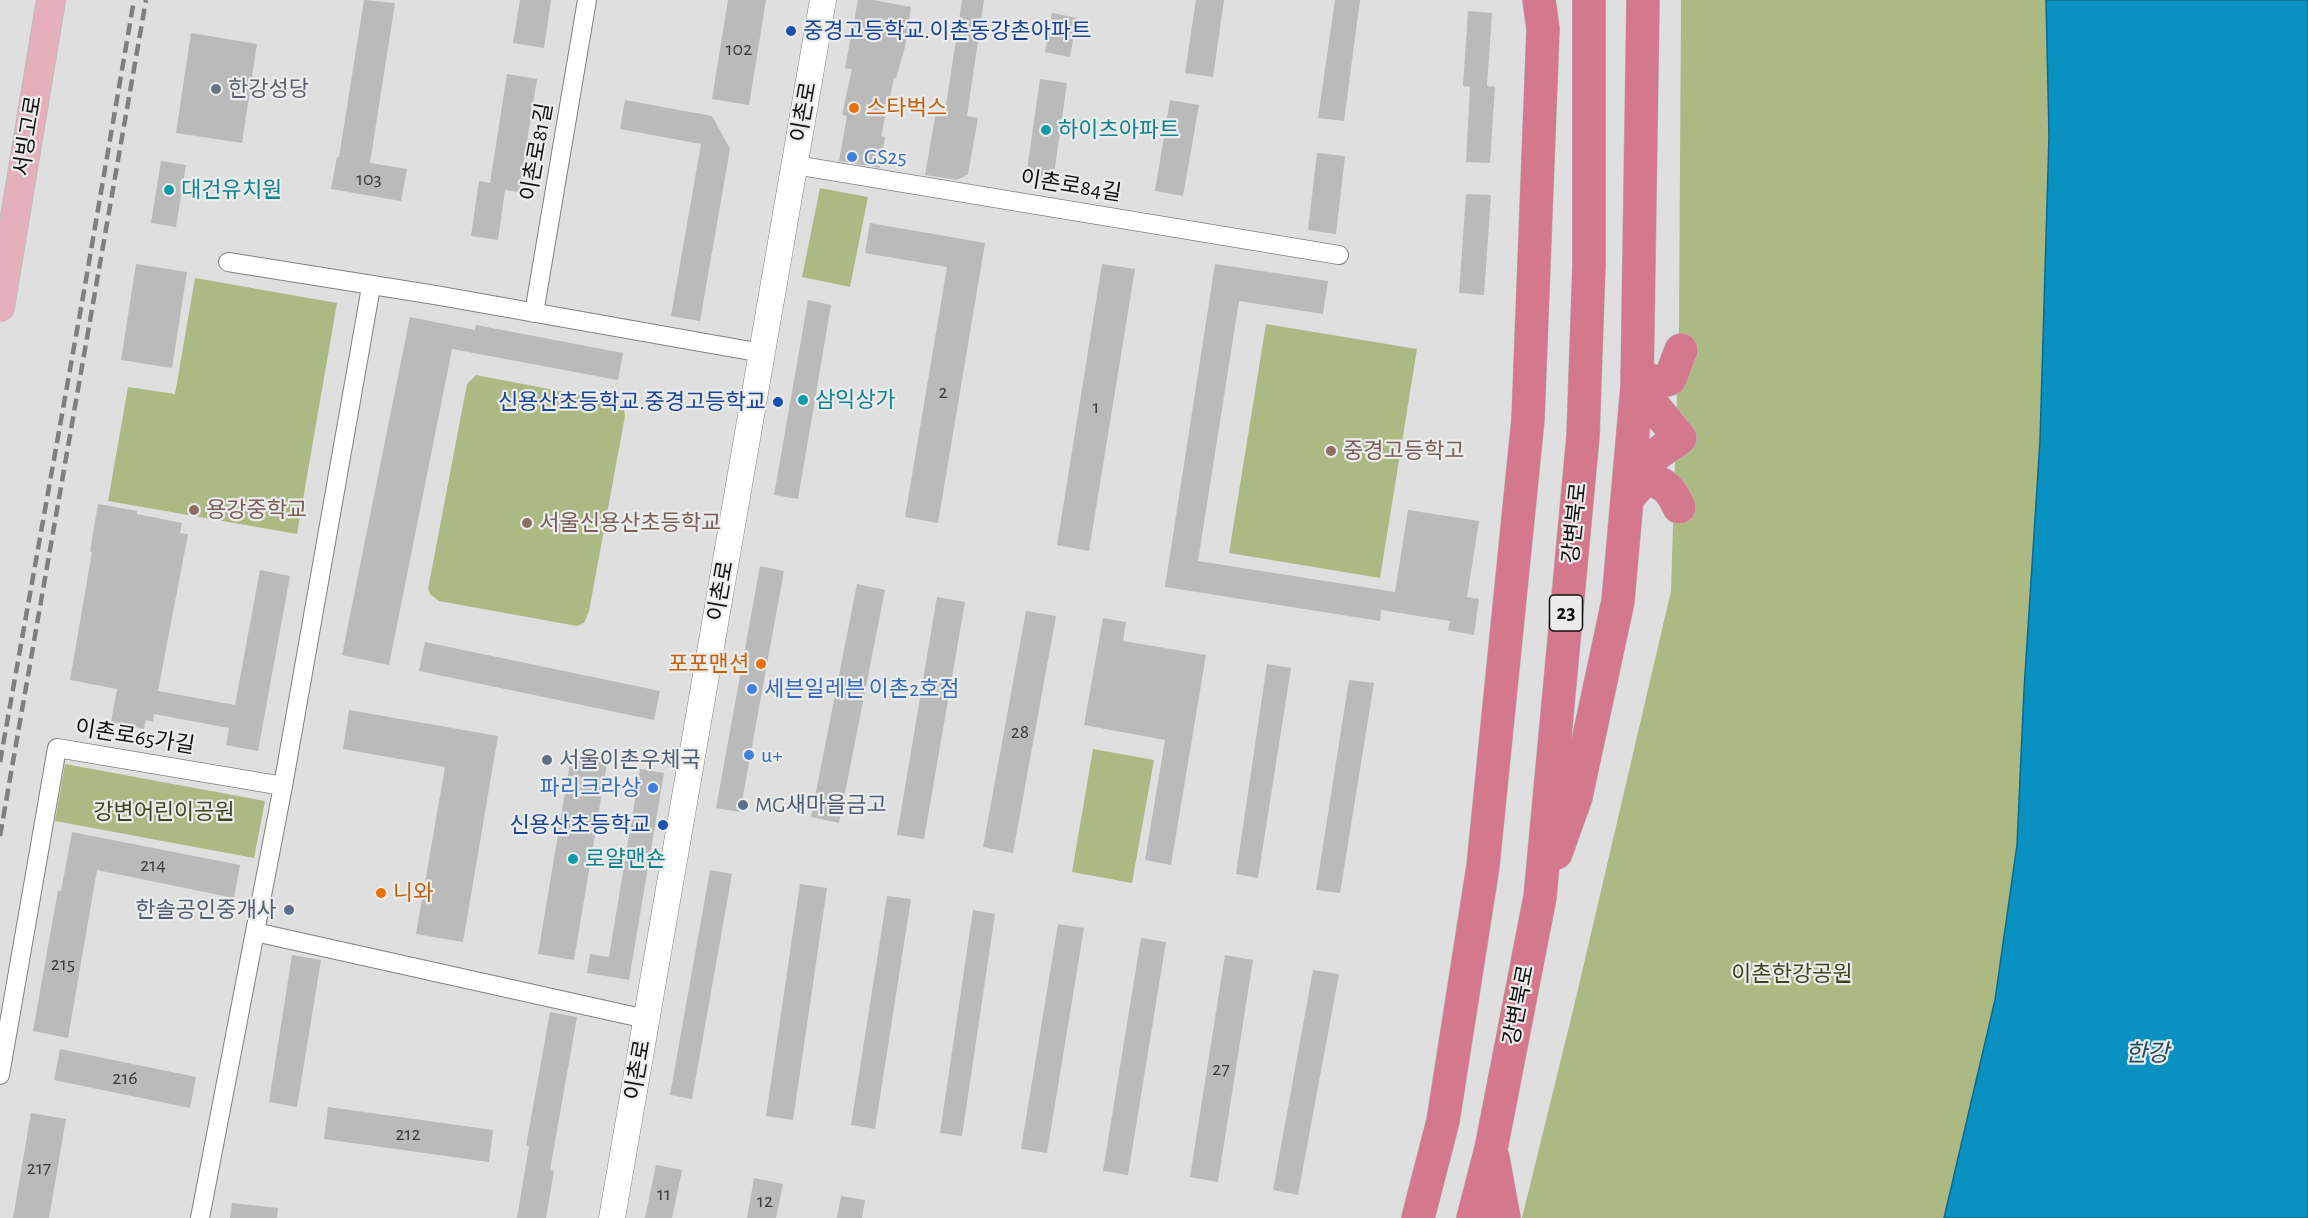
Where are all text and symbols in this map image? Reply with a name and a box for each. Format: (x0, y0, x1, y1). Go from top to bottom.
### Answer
place label: 중경고등학교.이촌동강촌아파트 (803, 18, 1091, 44)
marker: 중경고등학교.이촌동강촌아파트 (784, 24, 798, 38)
house number: 102 (726, 37, 752, 61)
place label: 한강성당 (228, 76, 309, 102)
street label: 이촌로 (786, 80, 822, 144)
marker: 한강성당 (209, 82, 223, 96)
street label: 서빙고로 (9, 94, 47, 178)
place label: 스타벅스 (866, 95, 947, 121)
street label: 이촌로81길 (515, 101, 559, 203)
marker: 스타벅스 (847, 101, 861, 115)
place label: 하이츠아파트 (1058, 117, 1179, 143)
marker: 하이츠아파트 (1039, 123, 1053, 137)
place label: GS25 (864, 144, 907, 170)
marker: GS25 (845, 150, 859, 164)
street label: 이촌로84길 (1019, 165, 1123, 207)
house number: 103 (356, 167, 382, 191)
place label: 대건유치원 (181, 177, 282, 203)
marker: 대건유치원 (162, 183, 176, 197)
house number: 2 (938, 380, 948, 404)
place label: 삼익상가 (815, 387, 896, 413)
place label: 신용산초등학교.중경고등학교 (498, 389, 766, 415)
marker: 삼익상가 (796, 393, 810, 407)
marker: 신용산초등학교.중경고등학교 (771, 395, 785, 409)
house number: 1 (1093, 395, 1099, 419)
place label: 중경고등학고 (1343, 438, 1464, 464)
marker: 중경고등학고 (1324, 444, 1338, 458)
street label: 강변북로 (1558, 481, 1592, 565)
place label: 용강중학교 (206, 497, 307, 523)
marker: 용강중학교 (187, 503, 201, 517)
place label: 서울신용산초등학교 (539, 510, 721, 536)
marker: 서울신용산초등학교 (520, 516, 534, 530)
street label: 이촌로 (703, 559, 739, 623)
road number: 23 (1550, 595, 1582, 631)
place label: 포포맨션 (668, 651, 749, 677)
marker: 포포맨션 (754, 657, 768, 671)
place label: 세븐일레븐 이촌2호점 (764, 676, 960, 702)
marker: 세븐일레븐 이촌2호점 (745, 682, 759, 696)
street label: 이촌로65가길 (73, 715, 197, 759)
house number: 28 (1011, 720, 1029, 744)
place label: u+ (761, 742, 783, 768)
place label: 서울이촌우체국 (559, 747, 701, 773)
marker: u+ (742, 748, 756, 762)
marker: 서울이촌우체국 (540, 753, 554, 767)
place label: 파리크라상 (540, 775, 641, 801)
marker: 파리크라상 (646, 781, 660, 795)
place label: MG새마을금고 (755, 792, 887, 818)
marker: MG새마을금고 (736, 798, 750, 812)
park label: 강변어린이공원 (93, 799, 235, 825)
place label: 신용산초등학교 (509, 812, 651, 838)
marker: 신용산초등학교 (656, 818, 670, 832)
place label: 로얄맨숀 (585, 846, 666, 872)
marker: 로얄맨숀 (566, 852, 580, 866)
house number: 214 (140, 853, 166, 877)
place label: 니와 (393, 880, 433, 906)
marker: 니와 (374, 886, 388, 900)
place label: 한솔공인중개사 (135, 897, 277, 923)
marker: 한솔공인중개사 (282, 903, 296, 917)
house number: 215 (51, 952, 75, 976)
park label: 이촌한강공원 (1731, 961, 1853, 987)
street label: 강변북로 (1498, 963, 1540, 1047)
street label: 이촌로 (620, 1038, 656, 1102)
water label: 한강 (2125, 1040, 2169, 1068)
house number: 27 (1212, 1057, 1230, 1081)
house number: 216 (112, 1066, 138, 1090)
house number: 212 (395, 1122, 421, 1146)
house number: 217 (27, 1156, 51, 1180)
house number: 11 (657, 1182, 671, 1206)
house number: 12 (757, 1189, 773, 1213)

